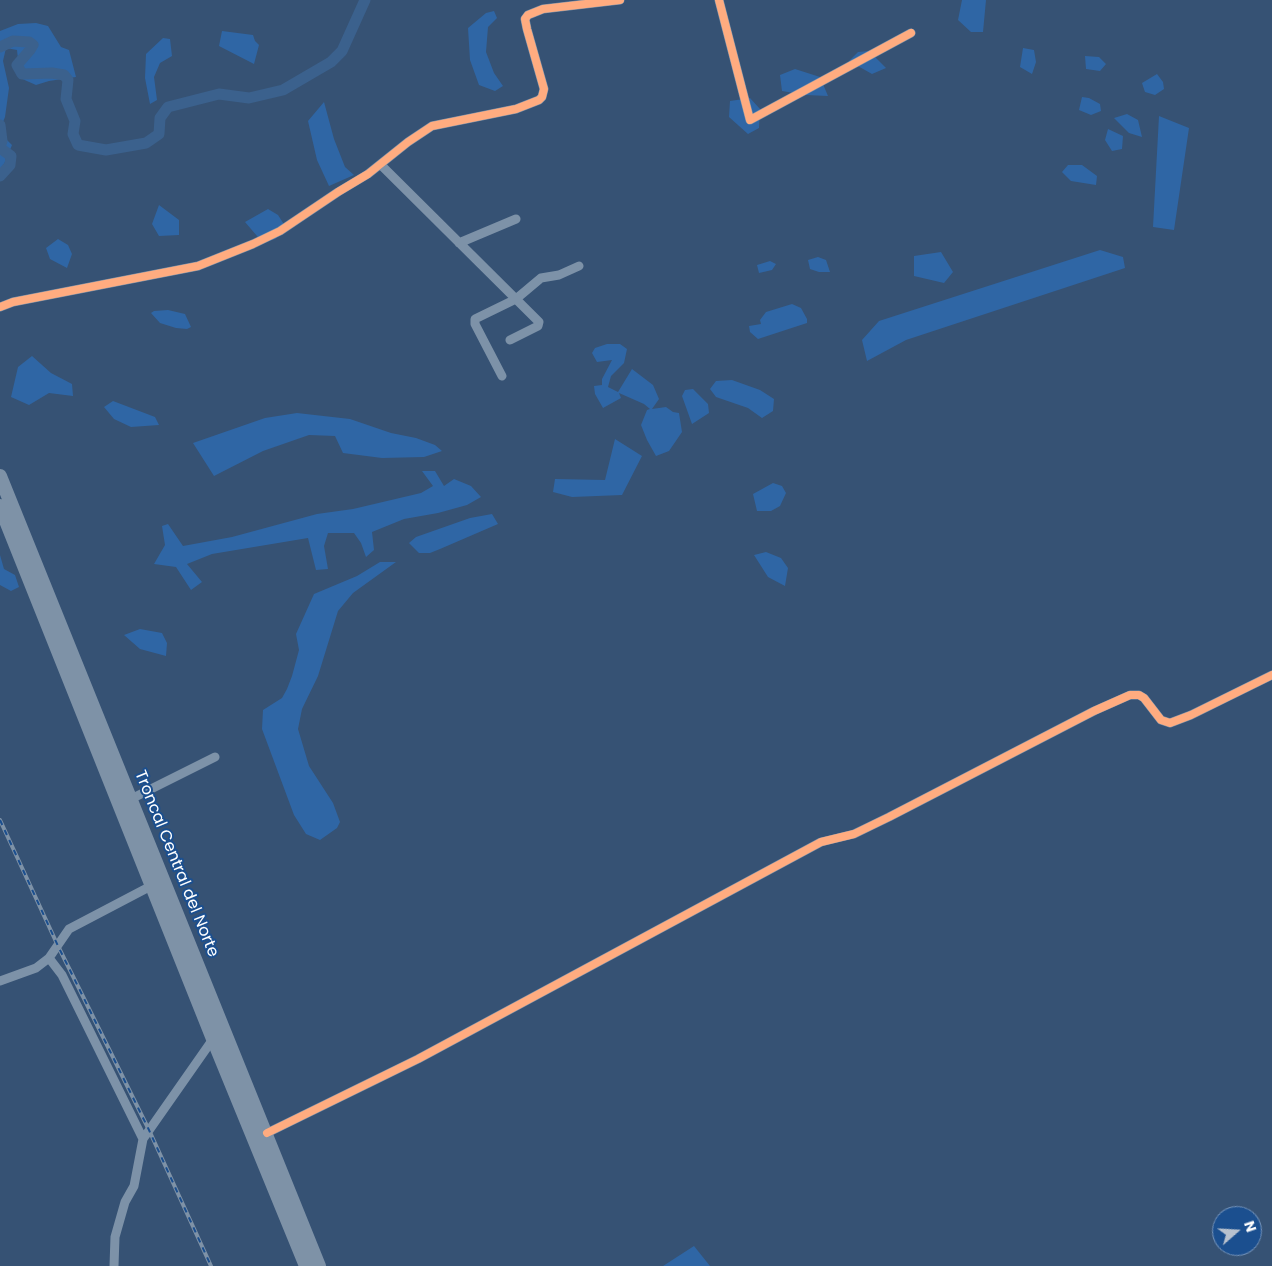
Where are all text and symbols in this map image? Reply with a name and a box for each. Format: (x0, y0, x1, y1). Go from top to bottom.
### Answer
street label: Troncal Central del Norte (130, 768, 222, 960)
north arrow (1212, 1206, 1262, 1256)
text: N (1239, 1218, 1261, 1235)

